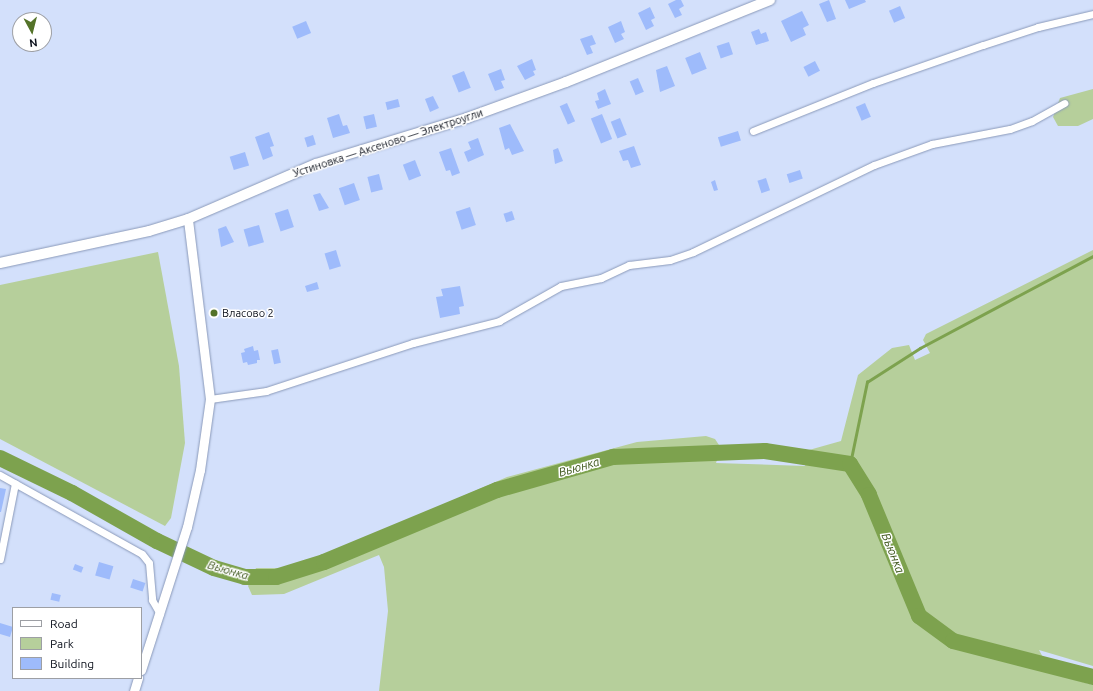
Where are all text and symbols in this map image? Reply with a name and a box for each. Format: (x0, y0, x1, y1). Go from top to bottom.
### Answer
north arrow (12, 12, 52, 52)
text: N (29, 36, 38, 49)
street label: Устиновка — Аксеново — Электроугли (291, 106, 485, 180)
place label: Власово 2 (222, 306, 274, 320)
marker: Власово 2 (209, 308, 219, 318)
water label: Вьюнка (557, 454, 601, 480)
water label: Вьюнка (878, 531, 908, 575)
water label: Вьюнка (206, 557, 250, 583)
legend (12, 607, 142, 679)
text: Road (50, 617, 78, 630)
text: Park (50, 637, 74, 650)
text: Building (50, 657, 94, 670)

